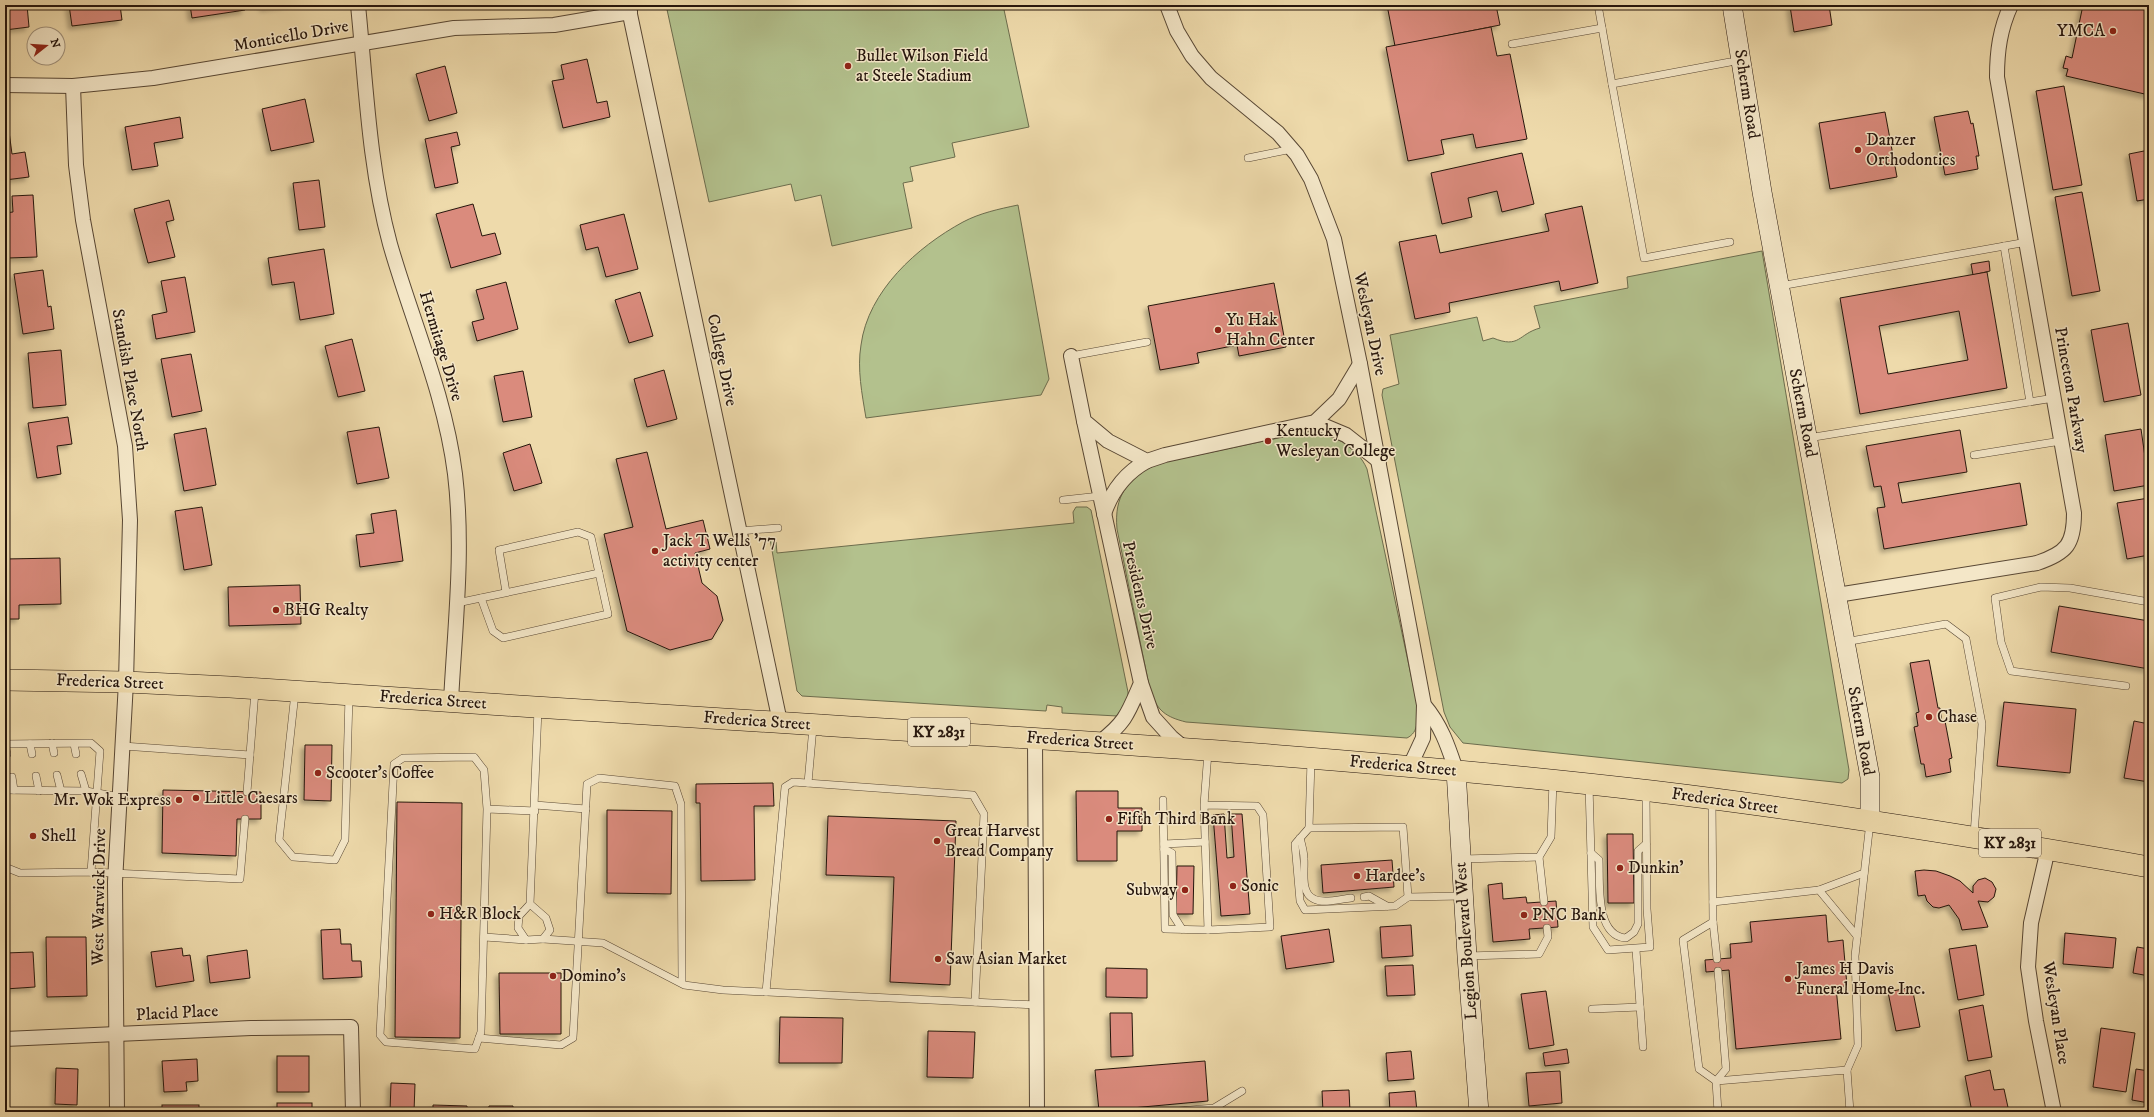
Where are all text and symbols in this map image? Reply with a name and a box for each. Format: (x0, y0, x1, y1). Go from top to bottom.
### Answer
street label: Monticello Drive (232, 15, 350, 57)
place label: YMCA (2057, 20, 2105, 42)
north arrow (26, 26, 66, 66)
marker: YMCA (2108, 26, 2118, 36)
text: N (47, 37, 63, 50)
place label: Bullet Wilson Field at Steele Stadium (856, 45, 989, 87)
street label: Scherm Road (1729, 48, 1765, 141)
marker: Bullet Wilson Field at Steele Stadium (843, 61, 853, 71)
place label: Danzer Orthodontics (1866, 129, 1956, 171)
marker: Danzer Orthodontics (1853, 145, 1863, 155)
street label: Wesleyan Drive (1348, 269, 1392, 378)
street label: Hermitage Drive (414, 288, 468, 404)
street label: Standish Place North (107, 307, 153, 453)
place label: Yu Hak Hahn Center (1226, 309, 1316, 351)
street label: College Drive (702, 312, 742, 408)
marker: Yu Hak Hahn Center (1213, 325, 1223, 335)
street label: Princeton Parkway (2049, 325, 2093, 456)
street label: Scherm Road (1784, 367, 1822, 460)
place label: Kentucky Wesleyan College (1275, 420, 1395, 462)
marker: Kentucky Wesleyan College (1263, 436, 1273, 446)
place label: Jack T Wells '77 activity center (661, 530, 776, 572)
street label: Presidents Drive (1117, 539, 1163, 651)
marker: Jack T Wells '77 activity center (650, 546, 660, 556)
place label: BHG Realty (284, 599, 369, 621)
marker: BHG Realty (271, 605, 281, 615)
street label: Frederica Street (56, 669, 165, 695)
street label: Frederica Street (379, 685, 488, 715)
street label: Scherm Road (1842, 685, 1880, 778)
street label: Frederica Street (703, 706, 812, 736)
place label: Chase (1937, 706, 1977, 728)
marker: Chase (1924, 712, 1934, 722)
road number: KY 2831 (908, 718, 970, 746)
street label: Frederica Street (1026, 726, 1135, 756)
street label: Frederica Street (1348, 750, 1458, 782)
place label: Scooter's Coffee (326, 762, 434, 784)
marker: Scooter's Coffee (313, 768, 323, 778)
street label: Frederica Street (1670, 783, 1780, 819)
place label: Little Caesars (204, 787, 298, 809)
place label: Mr. Wok Express (53, 789, 171, 811)
marker: Little Caesars (191, 793, 201, 803)
marker: Mr. Wok Express (174, 795, 184, 805)
place label: Fifth Third Bank (1117, 808, 1236, 830)
marker: Fifth Third Bank (1104, 814, 1114, 824)
place label: Great Harvest Bread Company (945, 820, 1054, 862)
place label: Shell (41, 825, 76, 847)
street label: West Warwick Drive (87, 828, 111, 967)
road number: KY 2831 (1979, 829, 2041, 857)
marker: Shell (28, 831, 38, 841)
marker: Great Harvest Bread Company (932, 836, 942, 846)
place label: Dunkin' (1628, 857, 1684, 879)
street label: Legion Boulevard West (1449, 861, 1482, 1021)
marker: Dunkin' (1615, 863, 1625, 873)
place label: Hardee's (1365, 865, 1425, 887)
marker: Hardee's (1352, 871, 1362, 881)
place label: Sonic (1241, 875, 1279, 897)
place label: Subway (1126, 879, 1178, 901)
marker: Sonic (1228, 881, 1238, 891)
marker: Subway (1180, 885, 1190, 895)
place label: H&R Block (439, 903, 522, 925)
place label: PNC Bank (1532, 904, 1606, 926)
marker: H&R Block (426, 909, 436, 919)
marker: PNC Bank (1519, 910, 1529, 920)
place label: Saw Asian Market (946, 948, 1068, 970)
marker: Saw Asian Market (933, 954, 943, 964)
place label: James H Davis Funeral Home Inc. (1794, 958, 1925, 1000)
street label: Wesleyan Place (2037, 959, 2075, 1066)
place label: Domino's (561, 965, 626, 987)
marker: Domino's (548, 971, 558, 981)
marker: James H Davis Funeral Home Inc. (1783, 974, 1793, 984)
street label: Placid Place (135, 1000, 219, 1026)

